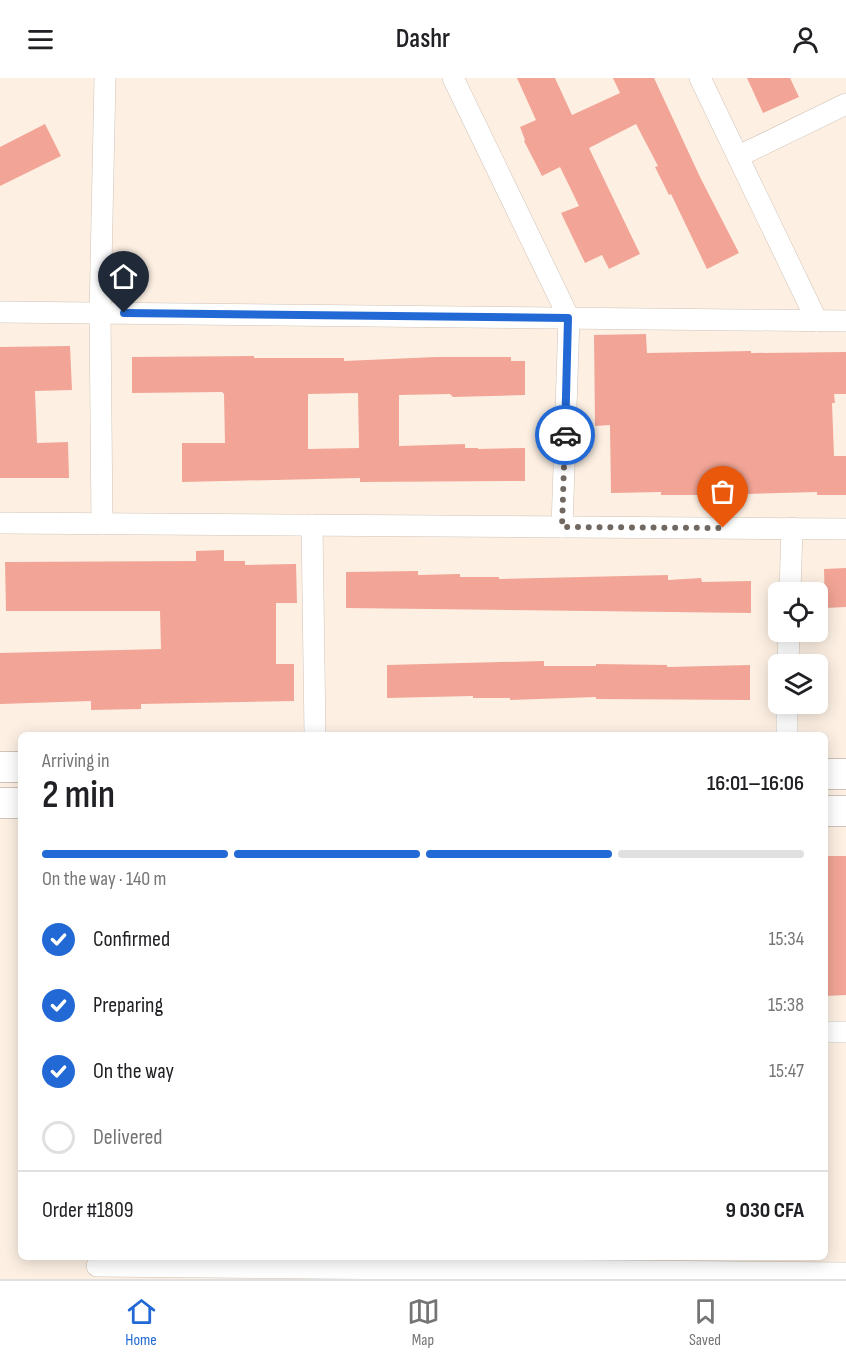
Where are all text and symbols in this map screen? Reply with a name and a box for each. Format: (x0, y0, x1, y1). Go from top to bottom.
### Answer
icon: menu (24, 23, 57, 56)
text: Dashr (396, 23, 450, 55)
icon: person (789, 23, 822, 56)
pin (98, 251, 149, 313)
icon: home (107, 260, 140, 293)
courier (535, 405, 595, 465)
icon: car (549, 419, 582, 452)
pin (697, 466, 748, 528)
icon: bag (706, 475, 739, 508)
map controls (768, 582, 828, 714)
button: locate (768, 582, 828, 642)
button: layers (768, 654, 828, 714)
text: Arriving in (42, 749, 110, 773)
text: 16:01–16:06 (707, 770, 804, 797)
text: 2 min (42, 772, 115, 819)
text: On the way · 140 m (42, 867, 166, 891)
icon: check (42, 923, 75, 956)
text: Confirmed (93, 926, 170, 953)
text: 15:34 (768, 927, 804, 951)
icon: check (42, 989, 75, 1022)
text: Preparing (93, 992, 163, 1019)
text: 15:38 (768, 993, 804, 1017)
icon: check (42, 1055, 75, 1088)
text: On the way (93, 1058, 174, 1085)
text: 15:47 (769, 1059, 804, 1083)
text: Delivered (93, 1124, 162, 1151)
text: Order #1809 (42, 1197, 134, 1224)
text: 9 030 CFA (726, 1197, 804, 1224)
tab: Home (125, 1295, 158, 1350)
tab: Map (407, 1295, 440, 1350)
tab: Saved (689, 1295, 722, 1350)

